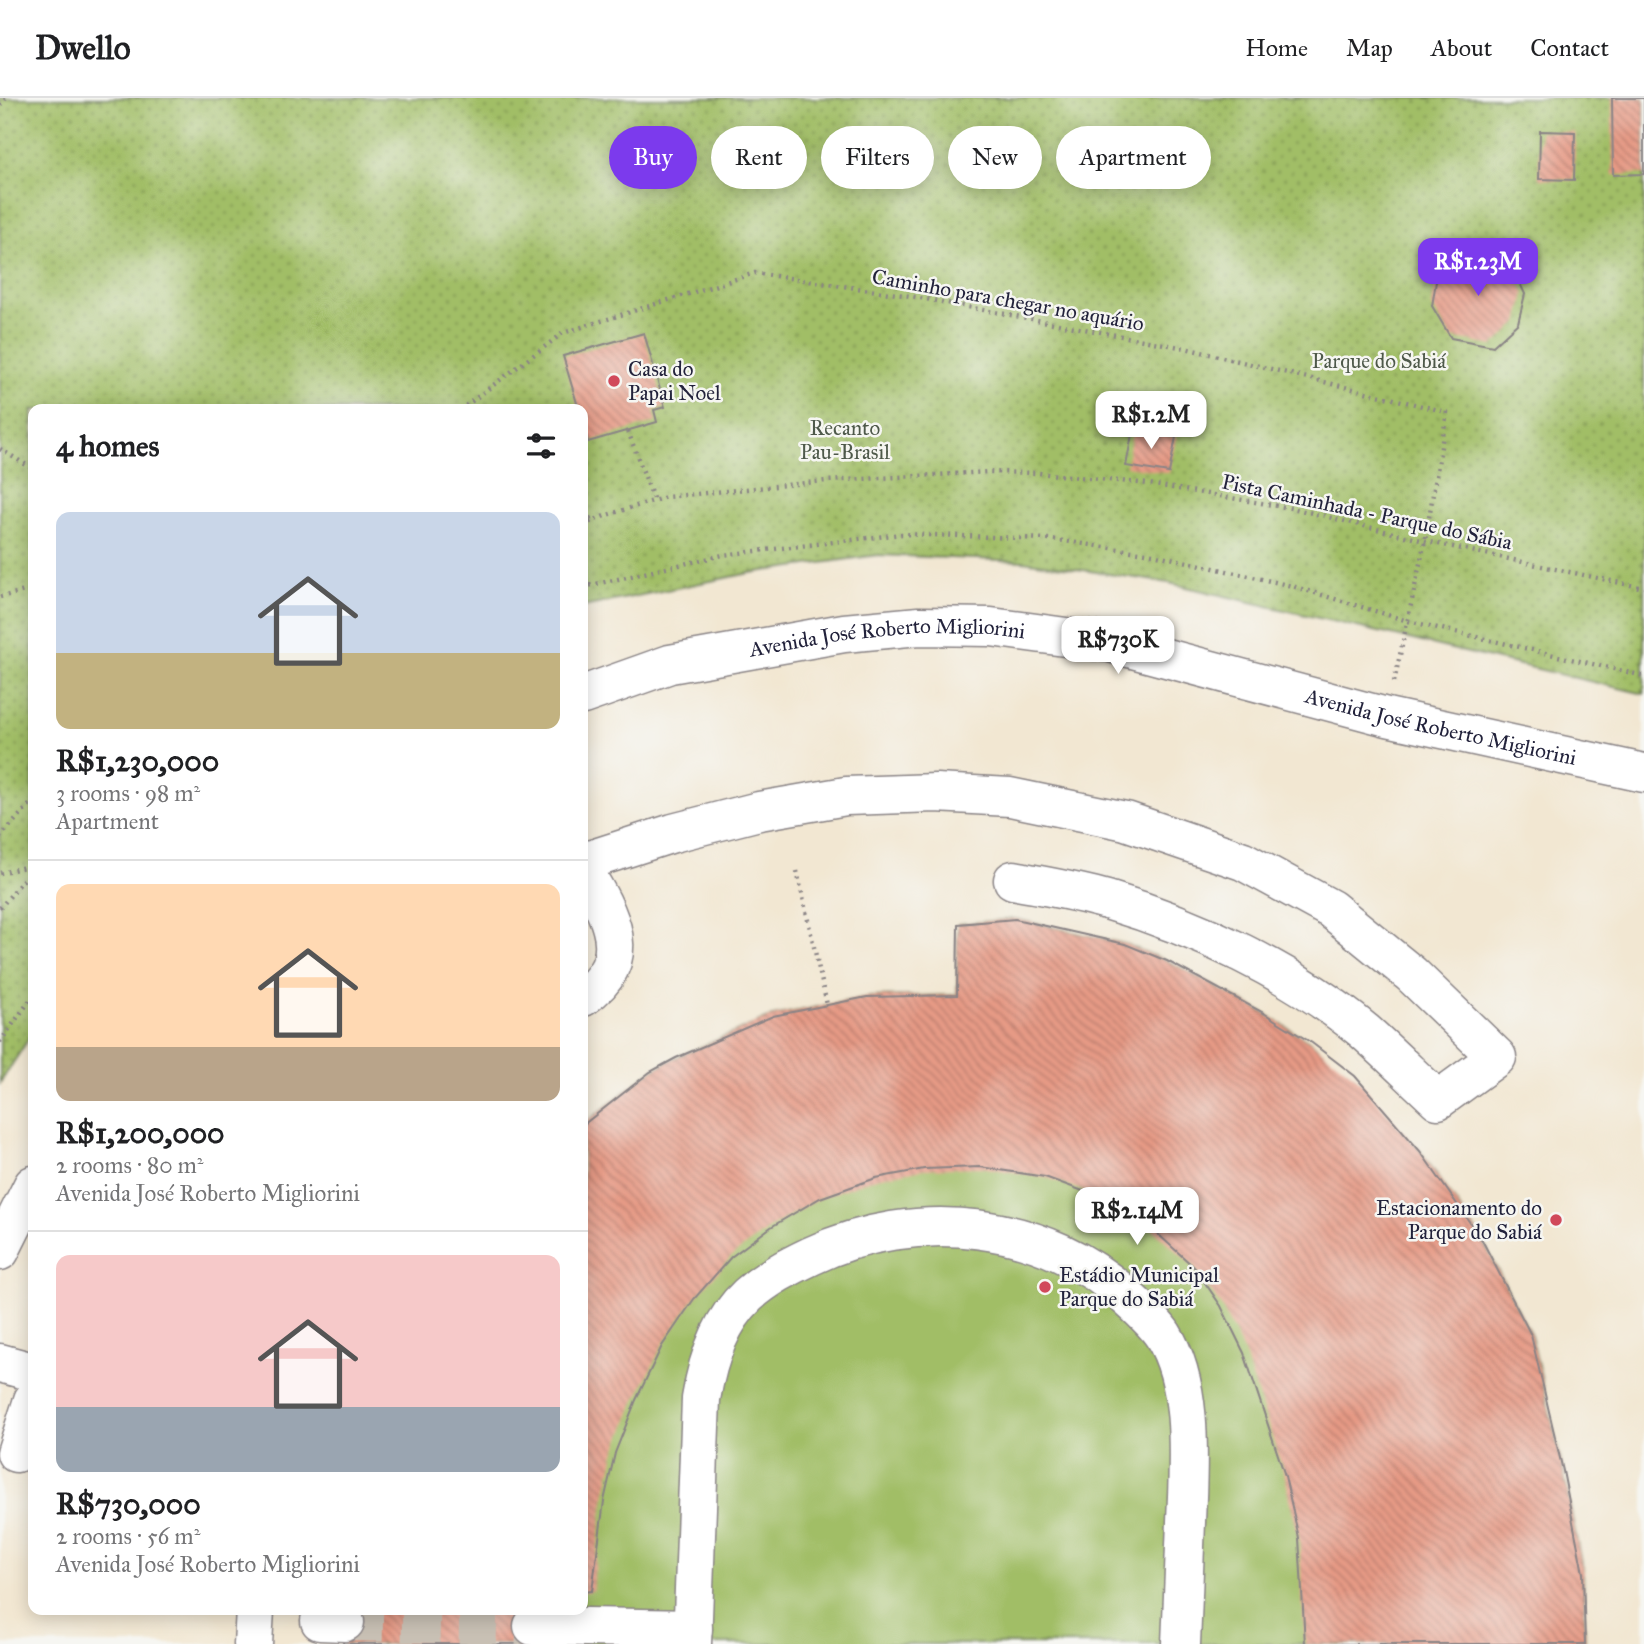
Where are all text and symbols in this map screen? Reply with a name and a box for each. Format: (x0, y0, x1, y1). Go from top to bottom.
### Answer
text: Dwello (35, 28, 131, 68)
text: Home (1245, 33, 1308, 63)
text: Map (1346, 33, 1393, 63)
text: About (1431, 33, 1492, 63)
text: Contact (1530, 33, 1609, 63)
chip: Buy (609, 126, 697, 189)
chip: Rent (711, 126, 807, 189)
chip: Filters (821, 126, 934, 189)
chip: New (948, 126, 1042, 189)
chip: Apartment (1056, 126, 1211, 189)
pin: R$1.23M (1413, 238, 1543, 298)
text: R$1.23M (1434, 247, 1522, 275)
street label: Caminho para chegar no aquário (870, 263, 1146, 337)
park label: Parque do Sabiá (1312, 348, 1446, 374)
place label: Casa do Papai Noel (628, 356, 721, 406)
marker: Casa do Papai Noel (606, 373, 622, 389)
pin: R$1.2M (1094, 392, 1208, 451)
text: R$1.2M (1112, 400, 1190, 428)
park label: Recanto Pau-Brasil (800, 415, 890, 465)
icon: filters (522, 427, 560, 465)
text: 4 homes (56, 428, 160, 464)
street label: Pista Caminhada - Parque do Sábia (1219, 468, 1515, 556)
icon: home (245, 558, 371, 684)
street label: Avenida José Roberto Migliorini (746, 613, 1027, 663)
pin: R$730K (1061, 616, 1175, 676)
text: R$730K (1077, 625, 1159, 653)
street label: Avenida José Roberto Migliorini (1301, 682, 1579, 771)
text: R$1,230,000 (56, 743, 219, 779)
text: 3 rooms · 98 m² (56, 779, 200, 807)
text: Apartment (56, 807, 159, 835)
icon: home (245, 930, 371, 1056)
text: R$1,200,000 (56, 1115, 225, 1151)
text: 2 rooms · 80 m² (56, 1151, 203, 1179)
text: Avenida José Roberto Migliorini (56, 1179, 360, 1207)
pin: R$2.14M (1072, 1188, 1202, 1247)
place label: Estacionamento do Parque do Sabiá (1376, 1195, 1542, 1245)
text: R$2.14M (1091, 1196, 1183, 1224)
marker: Estacionamento do Parque do Sabiá (1548, 1212, 1564, 1228)
place label: Estádio Municipal Parque do Sabiá (1059, 1262, 1219, 1312)
marker: Estádio Municipal Parque do Sabiá (1037, 1279, 1053, 1295)
icon: home (245, 1301, 371, 1427)
text: R$730,000 (56, 1486, 201, 1522)
text: 2 rooms · 56 m² (56, 1522, 200, 1550)
text: Avenida José Roberto Migliorini (56, 1550, 360, 1578)

